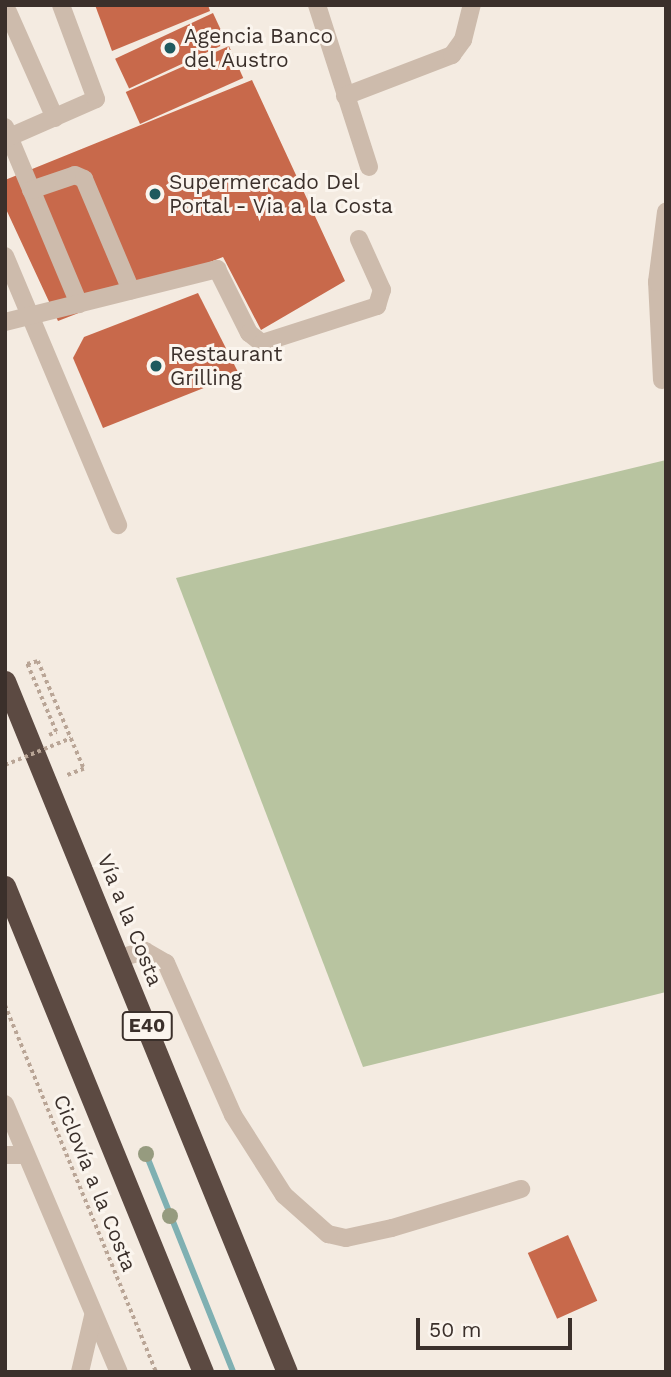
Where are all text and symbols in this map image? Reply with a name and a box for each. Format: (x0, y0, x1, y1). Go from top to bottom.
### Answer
place label: Agencia Banco del Austro (184, 23, 333, 73)
marker: Agencia Banco del Austro (162, 40, 178, 56)
place label: Supermercado Del Portal - Via a la Costa (169, 169, 396, 219)
marker: Supermercado Del Portal - Via a la Costa (147, 186, 163, 202)
place label: Restaurant Grilling (170, 341, 282, 391)
marker: Restaurant Grilling (148, 358, 164, 374)
street label: Vía a la Costa (92, 850, 168, 990)
road number: E40 (121, 1010, 173, 1042)
street label: Ciclovía a la Costa (48, 1090, 142, 1276)
scale bar (419, 1304, 575, 1348)
text: 50 m (429, 1317, 481, 1342)

